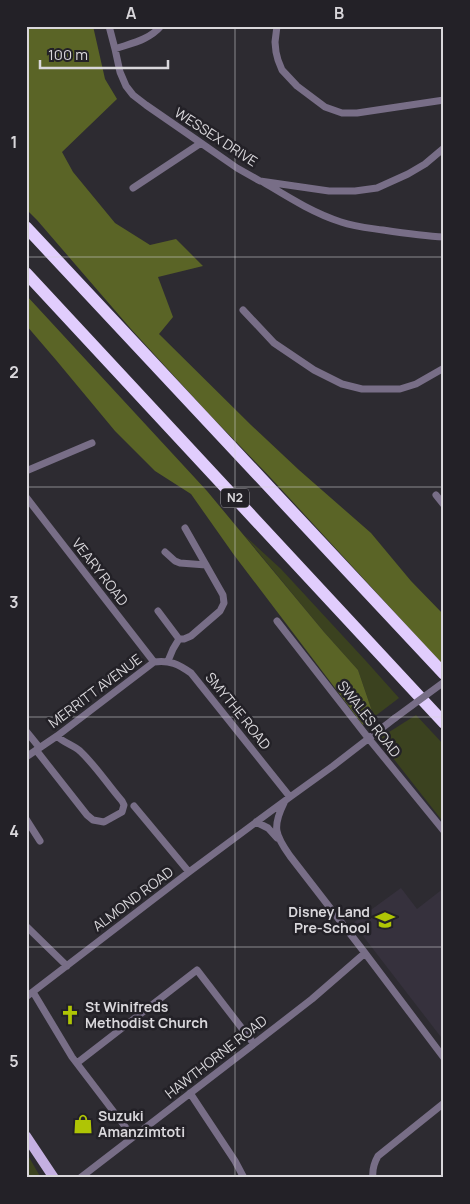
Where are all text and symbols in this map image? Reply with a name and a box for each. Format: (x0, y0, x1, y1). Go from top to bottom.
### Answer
text: A (126, 2, 137, 24)
text: B (334, 2, 344, 24)
scale bar (40, 38, 168, 70)
text: 100 m (48, 44, 88, 65)
street label: WESSEX DRIVE (171, 103, 261, 171)
text: 1 (10, 131, 18, 153)
text: 2 (9, 361, 19, 383)
road number: N2 (221, 488, 249, 508)
street label: VEARY ROAD (68, 534, 133, 609)
text: 3 (9, 591, 19, 613)
street label: MERRITT AVENUE (44, 649, 145, 732)
street label: SMYTHE ROAD (201, 668, 275, 753)
street label: SWALES ROAD (333, 676, 405, 761)
text: 4 (9, 820, 19, 842)
street label: ALMOND ROAD (88, 862, 177, 935)
place label: Disney Land Pre-School (288, 902, 370, 937)
school or university icon: Disney Land Pre-School (374, 909, 396, 931)
place label: St Winifreds Methodist Church (85, 997, 208, 1032)
church icon: St Winifreds Methodist Church (59, 1004, 81, 1026)
street label: HAWTHORNE ROAD (161, 1011, 271, 1103)
text: 5 (9, 1050, 19, 1072)
place label: Suzuki Amanzimtoti (98, 1106, 185, 1141)
shop icon: Suzuki Amanzimtoti (72, 1113, 94, 1135)

